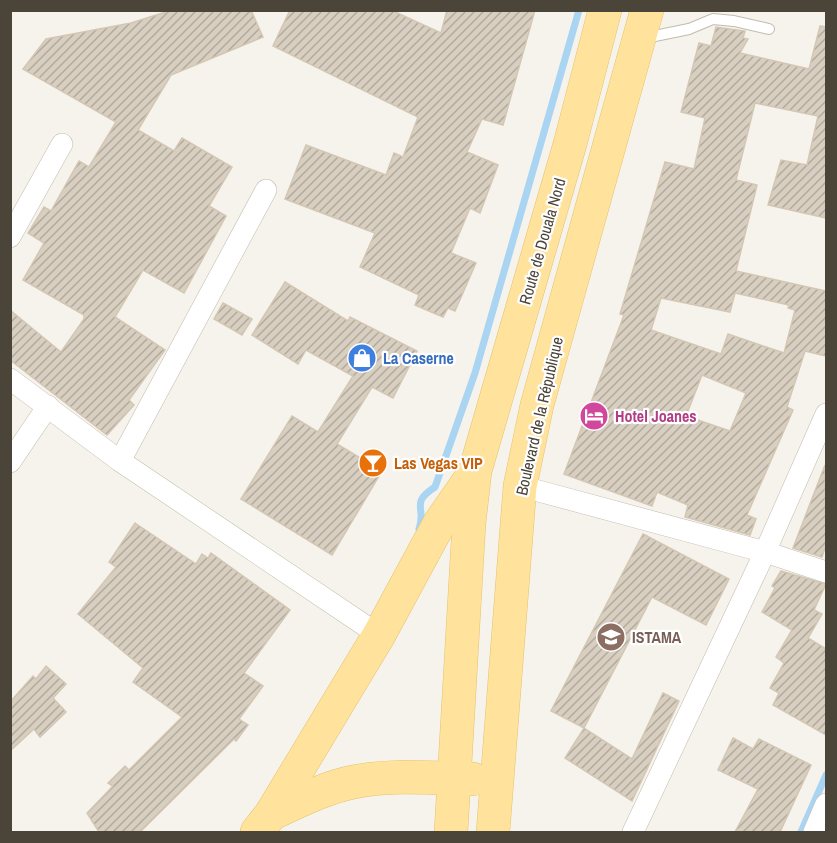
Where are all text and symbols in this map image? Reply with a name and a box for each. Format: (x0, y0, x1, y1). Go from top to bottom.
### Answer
street label: Route de Douala Nord (513, 175, 571, 307)
street label: Boulevard de la République (510, 335, 568, 497)
shop icon: La Caserne (346, 342, 378, 374)
place label: La Caserne (383, 347, 454, 369)
hotel icon: Hotel Joanes (578, 400, 610, 432)
place label: Hotel Joanes (615, 405, 697, 427)
bar icon: Las Vegas VIP (357, 447, 389, 479)
place label: Las Vegas VIP (394, 452, 483, 474)
school or university icon: ISTAMA (595, 621, 627, 653)
place label: ISTAMA (632, 626, 682, 648)

